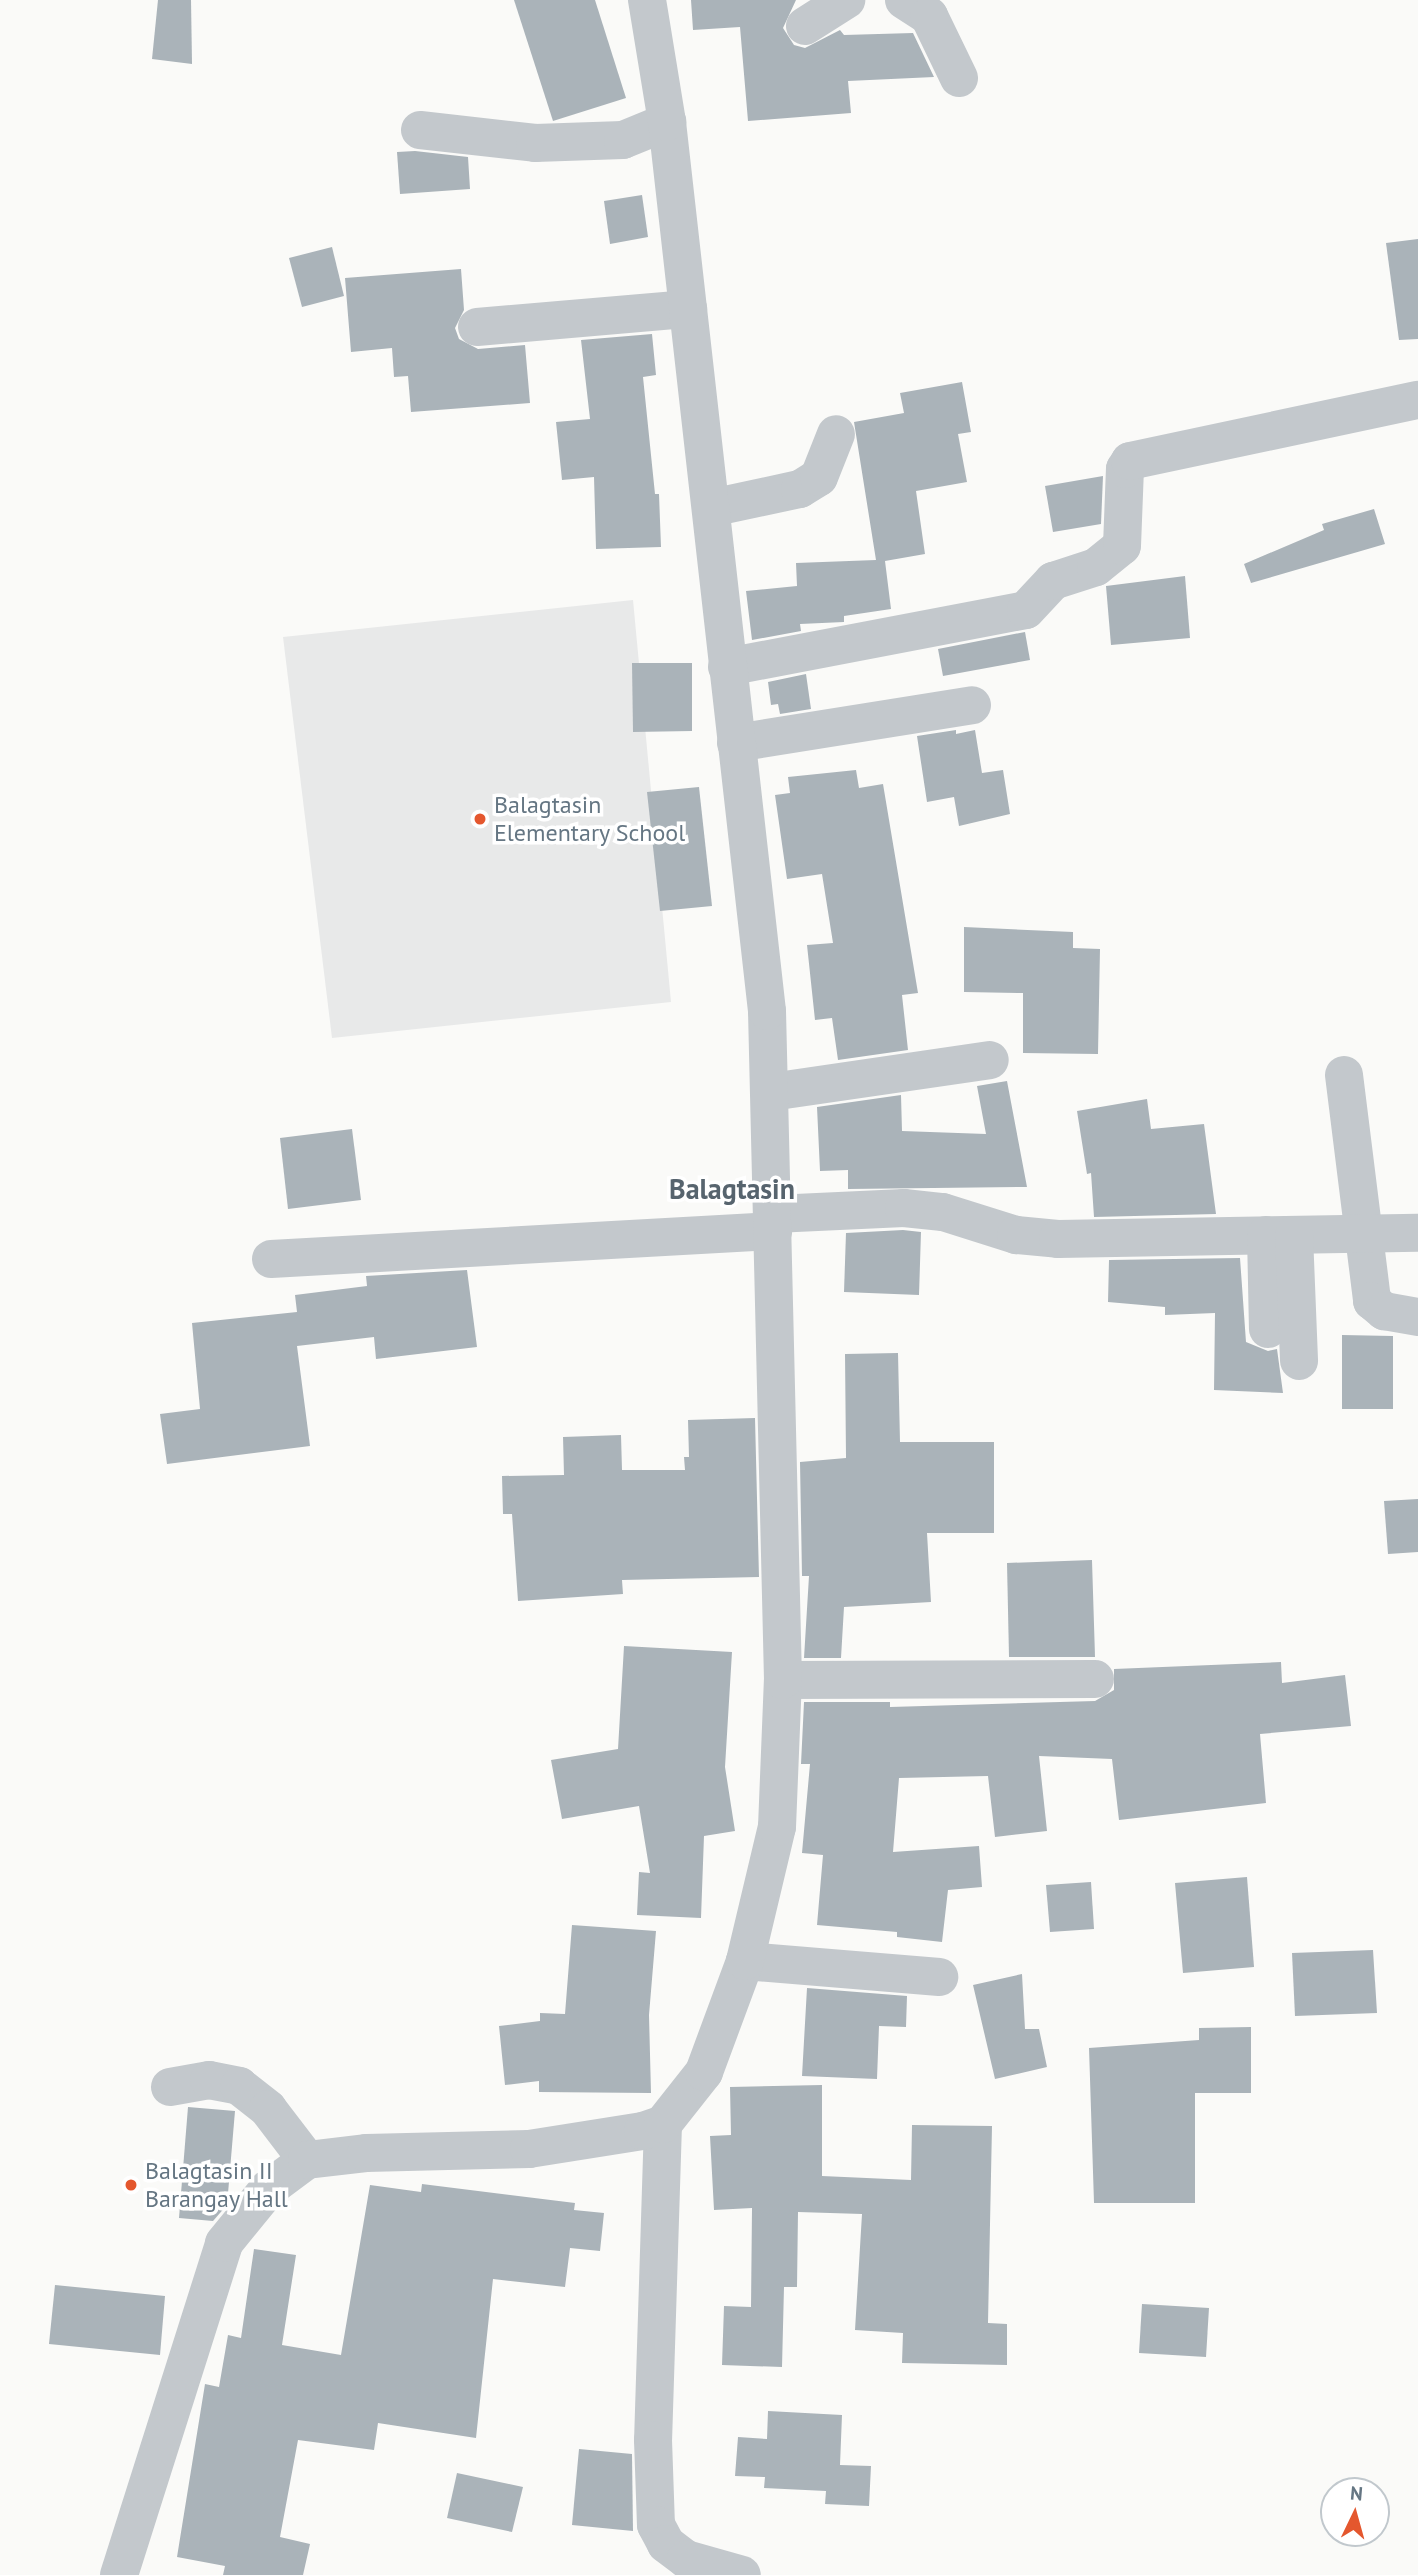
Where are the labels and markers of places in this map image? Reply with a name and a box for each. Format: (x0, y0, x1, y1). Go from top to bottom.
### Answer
place label: Balagtasin Elementary School (494, 791, 686, 847)
marker: Balagtasin Elementary School (472, 811, 488, 827)
place label: Balagtasin II Barangay Hall (145, 2157, 289, 2213)
marker: Balagtasin II Barangay Hall (123, 2177, 139, 2193)

